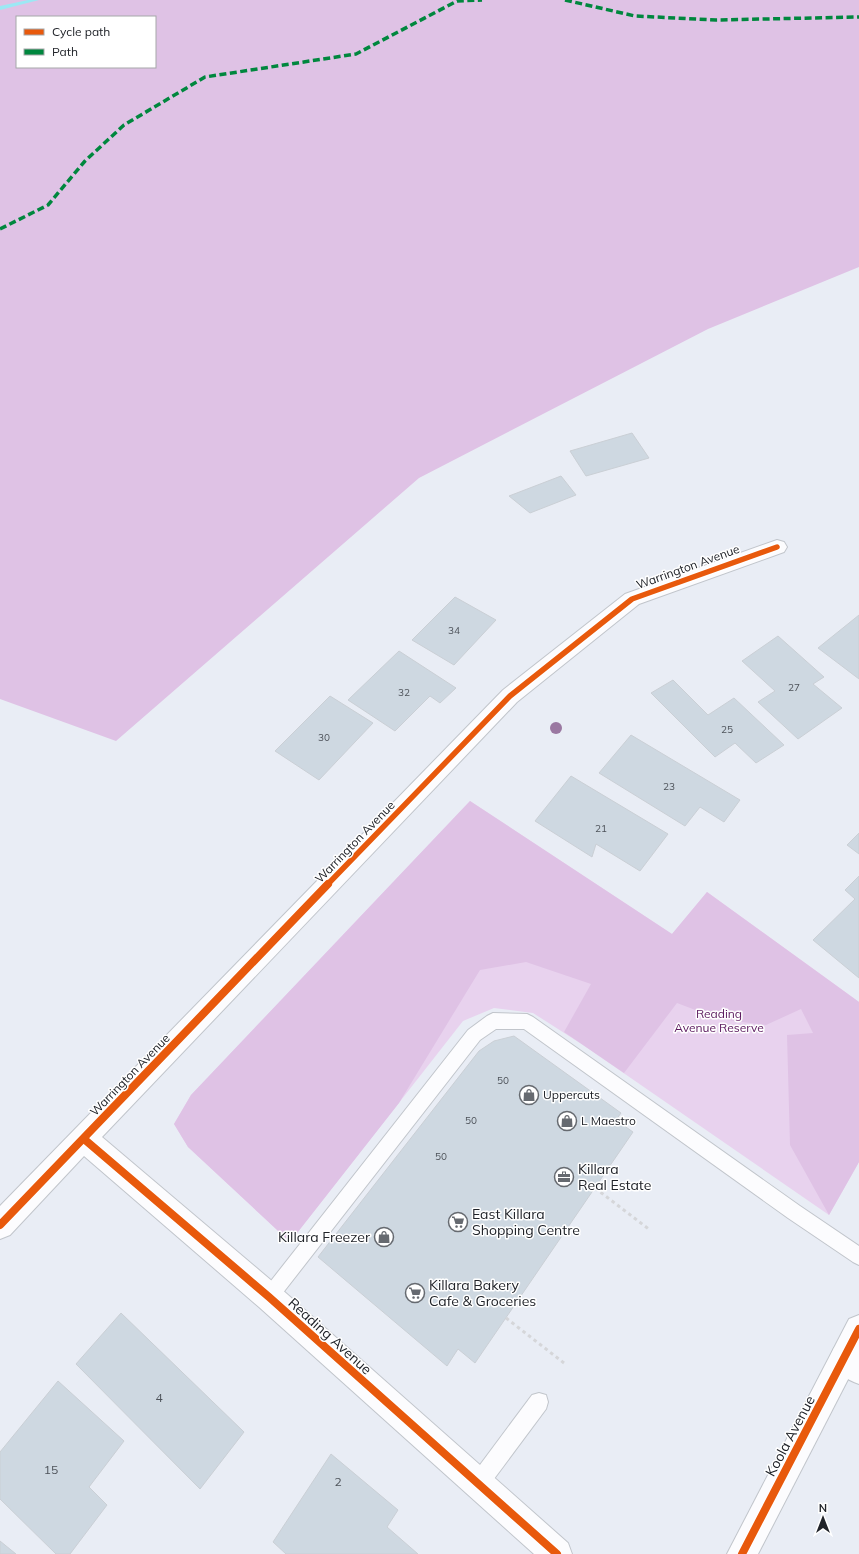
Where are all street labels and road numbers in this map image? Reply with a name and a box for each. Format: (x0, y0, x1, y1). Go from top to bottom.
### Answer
street label: Warrington Avenue (634, 541, 741, 592)
street label: Warrington Avenue (312, 797, 398, 886)
street label: Warrington Avenue (87, 1030, 173, 1119)
street label: Reading Avenue (284, 1294, 376, 1378)
street label: Koola Avenue (761, 1393, 819, 1479)

